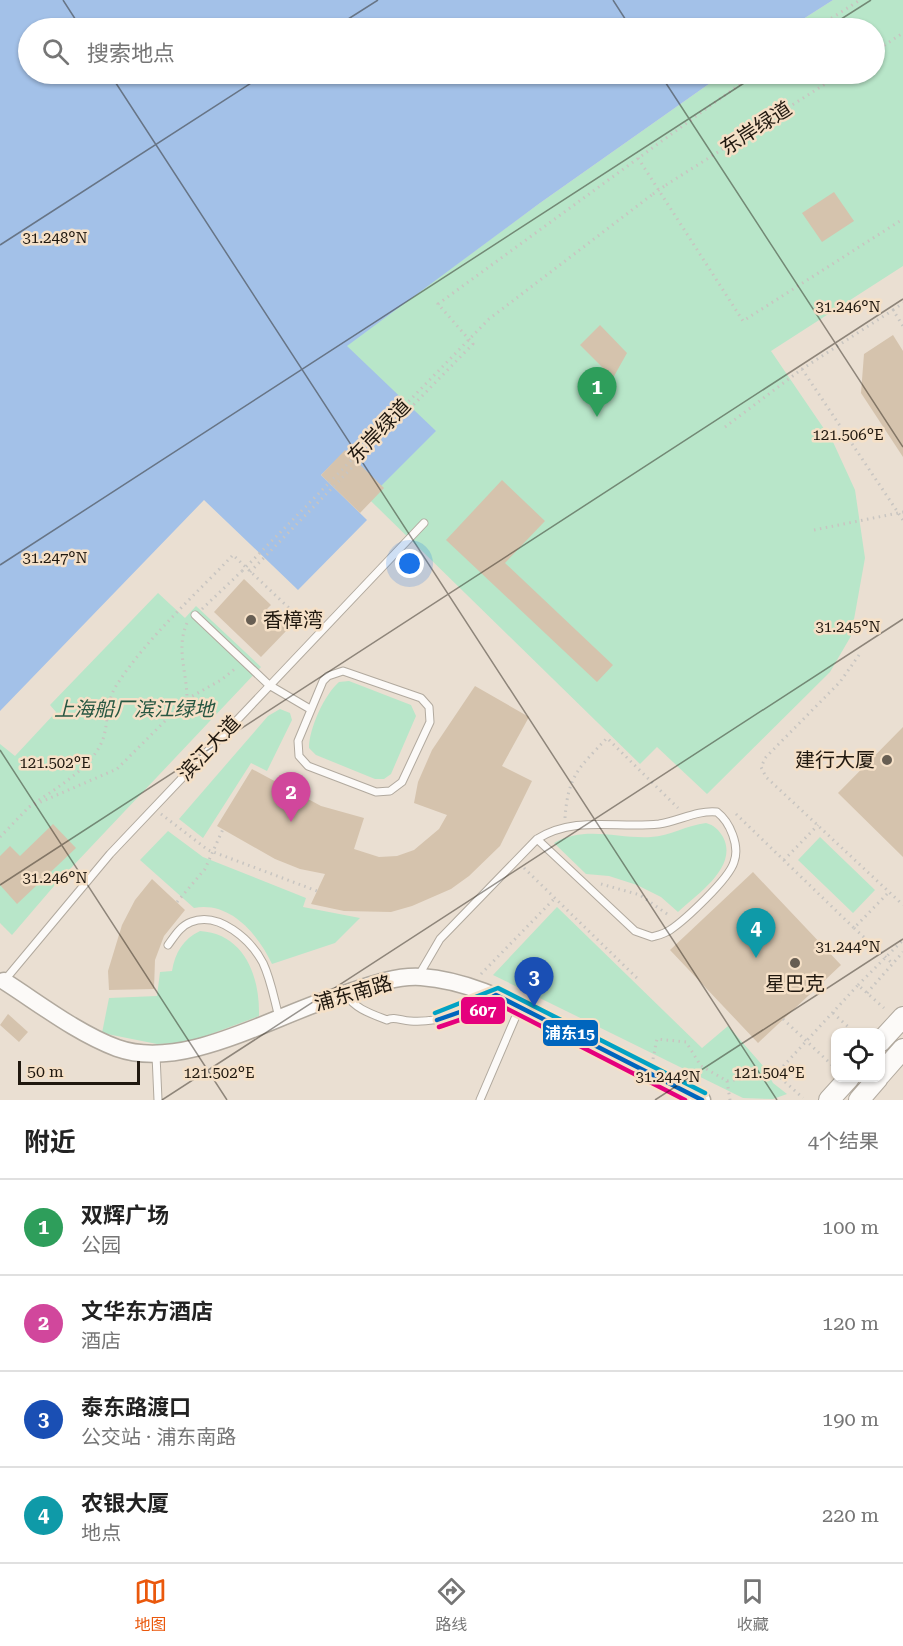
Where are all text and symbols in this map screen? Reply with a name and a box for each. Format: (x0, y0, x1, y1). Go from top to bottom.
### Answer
search box (18, 18, 885, 84)
icon: search (39, 35, 72, 68)
text: 搜索地点 (87, 41, 175, 66)
street label: 东岸绿道 (716, 96, 796, 160)
text: 31.248°N (22, 229, 88, 247)
text: 31.246°N (815, 298, 881, 316)
pin: 1 (578, 368, 616, 417)
street label: 东岸绿道 (343, 394, 415, 468)
text: 121.506°E (812, 426, 884, 444)
text: 31.247°N (22, 549, 88, 567)
your location (395, 549, 424, 578)
place label: 香樟湾 (263, 608, 323, 632)
marker: 香樟湾 (244, 613, 258, 627)
text: 31.245°N (815, 618, 881, 636)
park label: 上海船厂滨江绿地 (54, 697, 216, 721)
street label: 滨江大道 (173, 711, 245, 785)
place label: 建行大厦 (795, 748, 875, 772)
marker: 建行大厦 (880, 753, 894, 767)
text: 121.502°E (19, 754, 91, 772)
pin: 2 (272, 772, 310, 822)
text: 31.246°N (22, 869, 88, 887)
pin: 4 (736, 908, 776, 958)
text: 31.244°N (815, 938, 881, 956)
marker: 星巴克 (788, 956, 802, 970)
pin: 3 (514, 958, 554, 1007)
street label: 浦东南路 (311, 970, 395, 1016)
place label: 星巴克 (765, 972, 825, 996)
line badge: 607 (460, 996, 506, 1025)
text: 607 (470, 1001, 496, 1020)
line badge: 浦东15 (542, 1019, 599, 1047)
text: 浦东15 (545, 1024, 595, 1043)
map controls (831, 1028, 885, 1082)
button: locate (831, 1028, 885, 1082)
scale bar (18, 1058, 140, 1086)
text: 50 m (27, 1062, 64, 1081)
text: 121.502°E (183, 1064, 255, 1082)
text: 121.504°E (733, 1064, 805, 1082)
text: 31.244°N (635, 1068, 701, 1086)
text: 附近 (24, 1127, 76, 1157)
text: 4个结果 (808, 1129, 879, 1153)
text: 双辉广场 (81, 1203, 169, 1228)
text: 1 (38, 1215, 49, 1239)
text: 100 m (822, 1215, 879, 1239)
text: 公园 (81, 1233, 121, 1257)
text: 文华东方酒店 (81, 1299, 213, 1324)
text: 2 (38, 1311, 49, 1335)
text: 120 m (822, 1311, 879, 1335)
text: 酒店 (81, 1329, 121, 1353)
text: 泰东路渡口 (81, 1395, 191, 1420)
text: 3 (38, 1407, 49, 1431)
text: 190 m (822, 1407, 879, 1431)
text: 公交站 · 浦东南路 (81, 1425, 236, 1449)
text: 农银大厦 (81, 1491, 169, 1516)
text: 4 (38, 1503, 49, 1527)
text: 220 m (822, 1503, 879, 1527)
text: 地点 (81, 1521, 121, 1545)
tab: 地图 (134, 1575, 167, 1635)
tab: 路线 (435, 1575, 468, 1635)
tab: 收藏 (736, 1575, 769, 1635)

